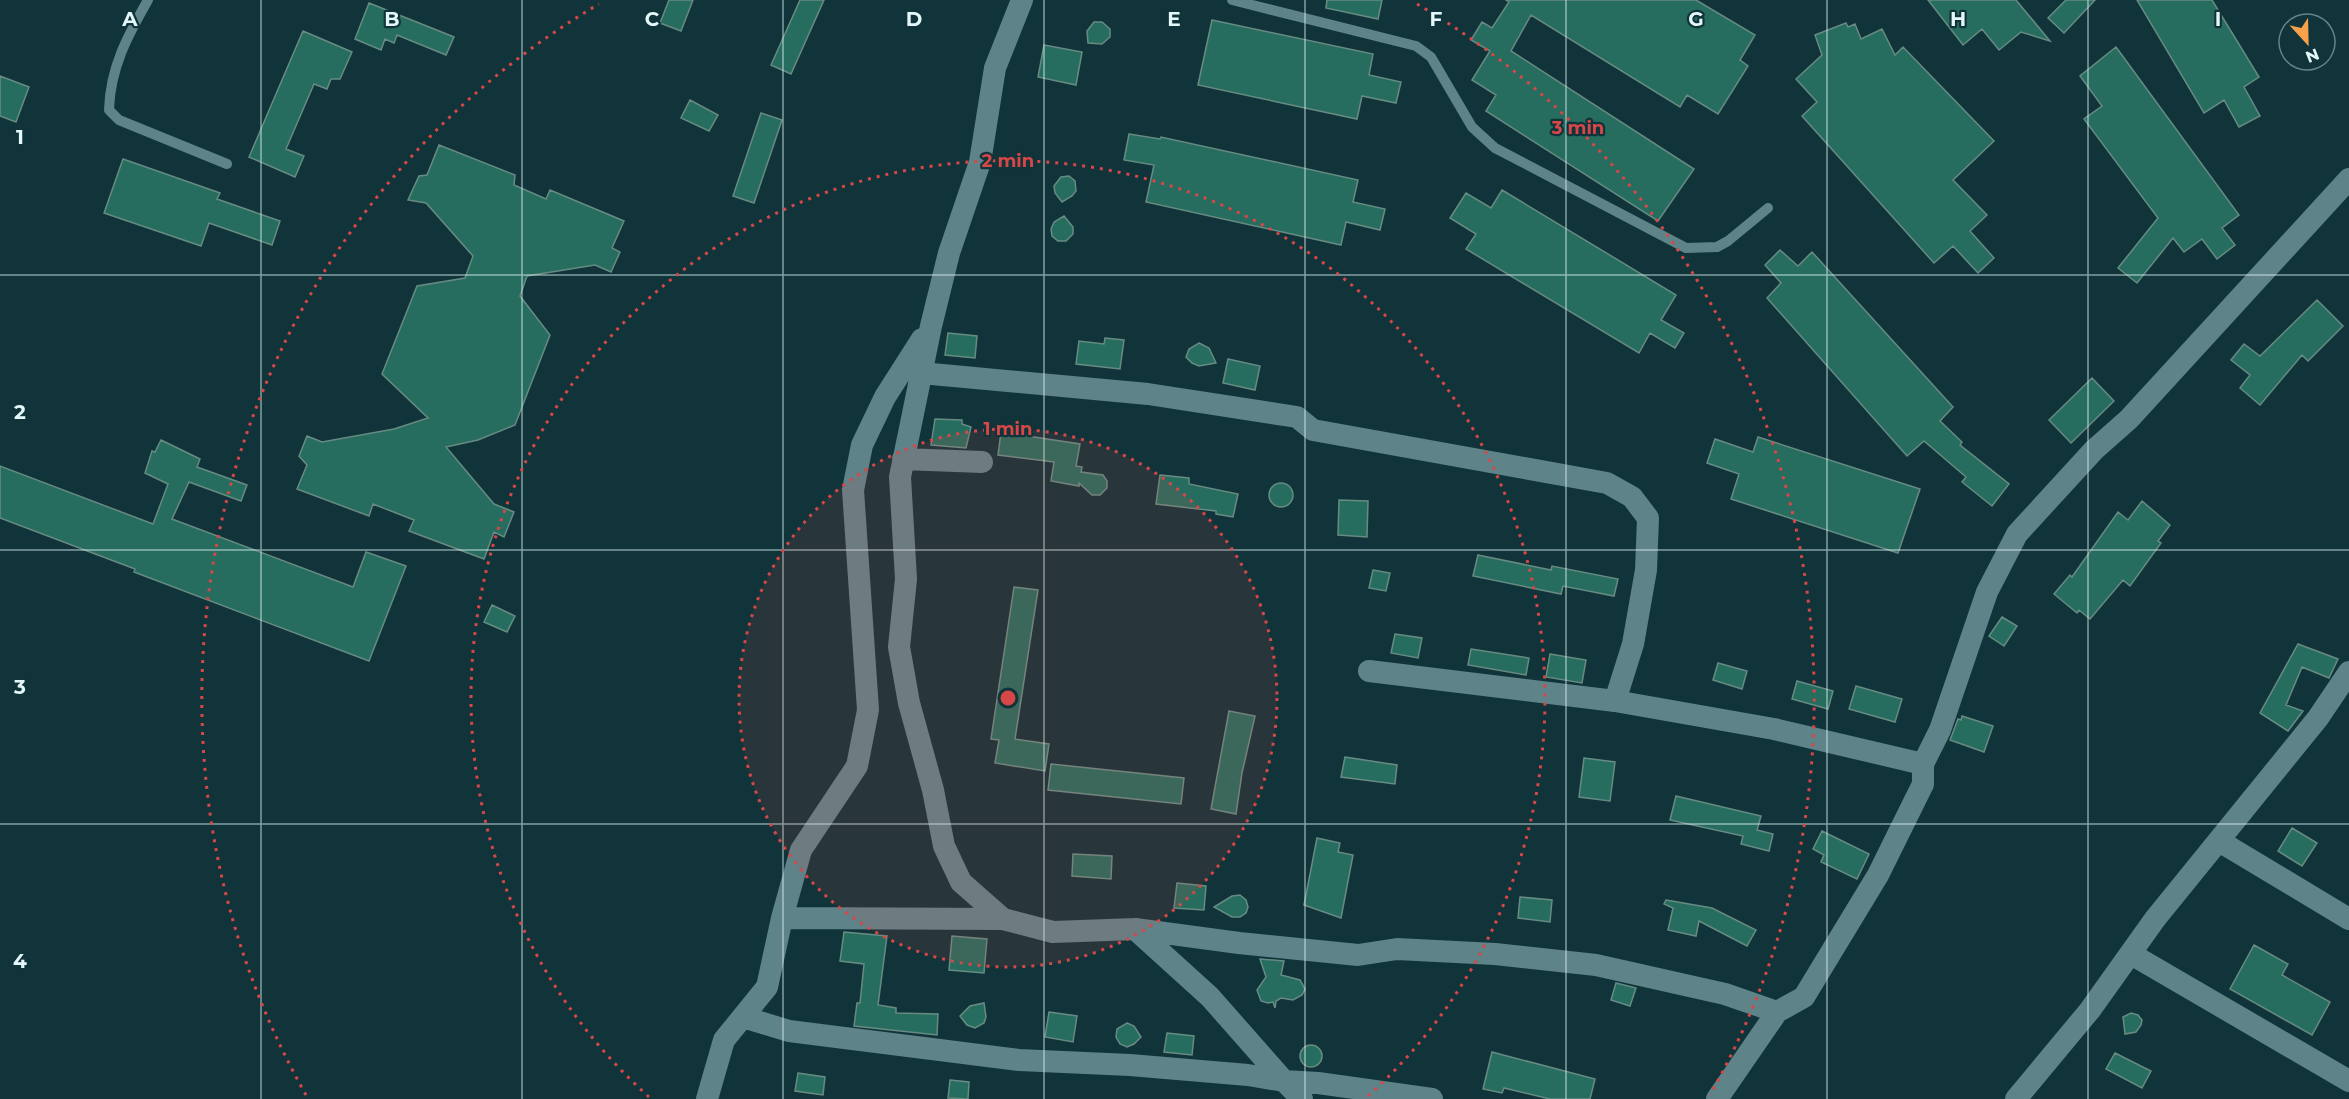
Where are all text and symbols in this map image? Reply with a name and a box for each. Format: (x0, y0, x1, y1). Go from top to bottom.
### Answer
text: A (121, 7, 138, 31)
text: B (384, 7, 400, 31)
text: C (645, 7, 660, 31)
text: D (906, 7, 922, 31)
text: E (1167, 7, 1181, 31)
text: F (1430, 7, 1443, 31)
text: G (1688, 7, 1704, 31)
text: H (1950, 7, 1966, 31)
text: I (2215, 7, 2221, 31)
north arrow (2277, 12, 2337, 72)
text: N (2303, 44, 2322, 67)
text: 3 min (1551, 117, 1604, 139)
text: 1 (16, 125, 24, 149)
text: 2 min (982, 150, 1034, 172)
text: 2 (14, 400, 26, 424)
text: 1 min (984, 418, 1032, 440)
text: 3 (13, 675, 26, 699)
centre of rings (998, 688, 1018, 708)
text: 4 (13, 949, 27, 973)

